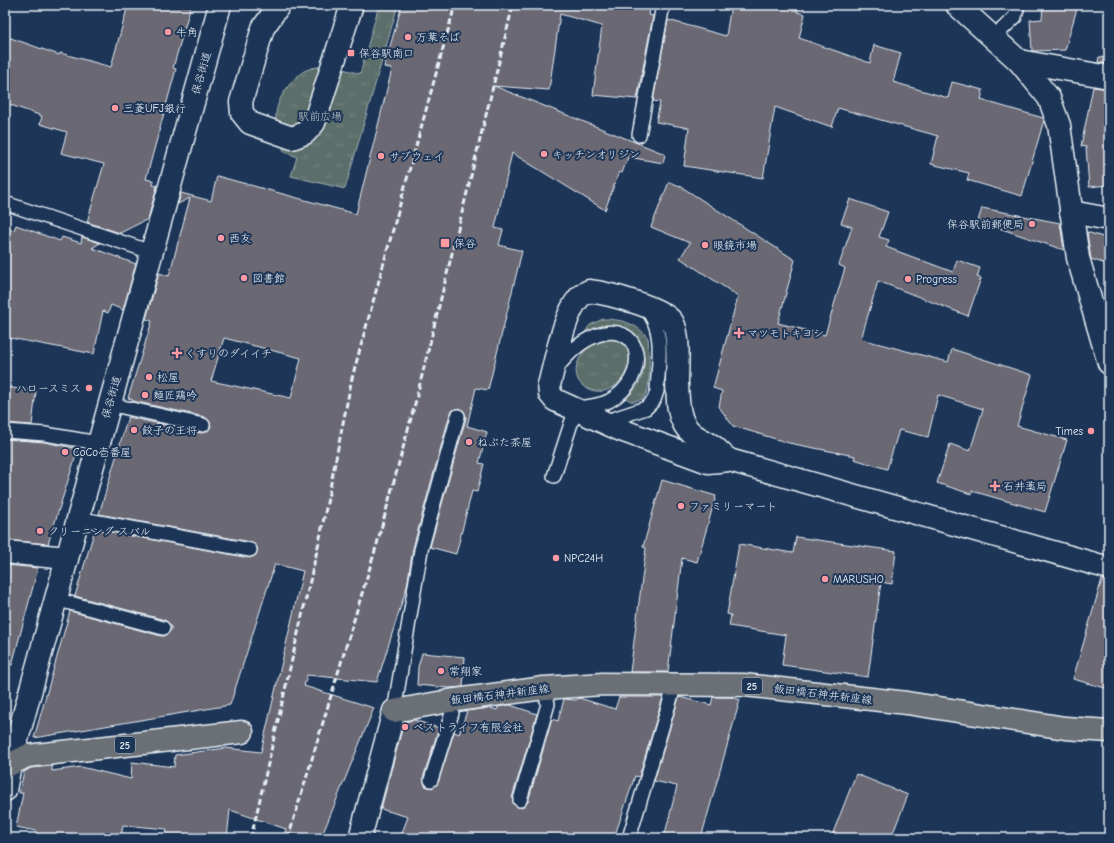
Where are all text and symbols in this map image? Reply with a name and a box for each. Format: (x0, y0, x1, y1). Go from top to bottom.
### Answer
place label: 牛角 (176, 26, 198, 39)
marker: 牛角 (163, 27, 173, 37)
place label: 万葉そば (416, 31, 460, 44)
marker: 万葉そば (403, 32, 413, 42)
place label: 保谷駅南口 (359, 47, 414, 60)
marker: 保谷駅南口 (346, 48, 356, 58)
street label: 保谷街道 (189, 50, 214, 96)
place label: 三菱UFJ銀行 (123, 102, 186, 115)
marker: 三菱UFJ銀行 (110, 103, 120, 113)
park label: 駅前広場 (298, 110, 342, 123)
place label: キッチンオリジン (552, 148, 640, 161)
marker: キッチンオリジン (539, 149, 549, 159)
place label: サブウェイ (389, 150, 444, 163)
marker: サブウェイ (376, 151, 386, 161)
place label: 保谷駅前郵便局 (947, 218, 1024, 231)
marker: 保谷駅前郵便局 (1027, 219, 1037, 229)
place label: 西友 (229, 232, 251, 245)
marker: 西友 (216, 233, 226, 243)
marker: 保谷 (439, 237, 451, 249)
place label: 保谷 (454, 237, 476, 250)
place label: 眼鏡市場 (713, 239, 757, 252)
marker: 眼鏡市場 (700, 240, 710, 250)
place label: 図書館 (252, 272, 285, 285)
marker: 図書館 (239, 273, 249, 283)
place label: Progress (916, 273, 957, 286)
marker: Progress (903, 274, 913, 284)
place label: マツモトキヨシ (747, 327, 824, 340)
marker: マツモトキヨシ (734, 328, 744, 338)
place label: くすりのダイイチ (185, 347, 272, 360)
marker: くすりのダイイチ (172, 348, 182, 358)
place label: 松屋 (157, 371, 179, 384)
marker: 松屋 (144, 372, 154, 382)
street label: 保谷街道 (99, 374, 124, 420)
place label: ハロースミス (16, 382, 81, 395)
marker: ハロースミス (84, 383, 94, 393)
place label: 麺匠鶏吟 (153, 389, 197, 402)
marker: 麺匠鶏吟 (140, 390, 150, 400)
place label: 餃子の王将 (142, 424, 197, 437)
marker: 餃子の王将 (129, 425, 139, 435)
place label: Times (1056, 425, 1083, 438)
marker: Times (1086, 426, 1096, 436)
place label: ねぶた茶屋 (477, 436, 532, 449)
marker: ねぶた茶屋 (464, 437, 474, 447)
place label: CoCo壱番屋 (73, 446, 131, 459)
marker: CoCo壱番屋 (60, 447, 70, 457)
place label: 石井薬局 (1003, 480, 1047, 493)
marker: 石井薬局 (990, 481, 1000, 491)
place label: ファミリーマート (689, 500, 777, 513)
marker: ファミリーマート (676, 501, 686, 511)
place label: クリーニング スバル (48, 525, 151, 538)
marker: クリーニング スバル (35, 526, 45, 536)
place label: NPC24H (564, 552, 603, 565)
marker: NPC24H (551, 553, 561, 563)
place label: MARUSHO (833, 573, 884, 586)
marker: MARUSHO (820, 574, 830, 584)
place label: 常翔家 (449, 665, 482, 678)
marker: 常翔家 (436, 666, 446, 676)
road number: 25 (742, 678, 762, 694)
street label: 飯田橋石神井新座線 (450, 682, 550, 707)
street label: 飯田橋石神井新座線 (773, 682, 873, 707)
place label: ベストライフ有限会社 (413, 721, 523, 734)
marker: ベストライフ有限会社 (400, 722, 410, 732)
road number: 25 (115, 737, 135, 753)

